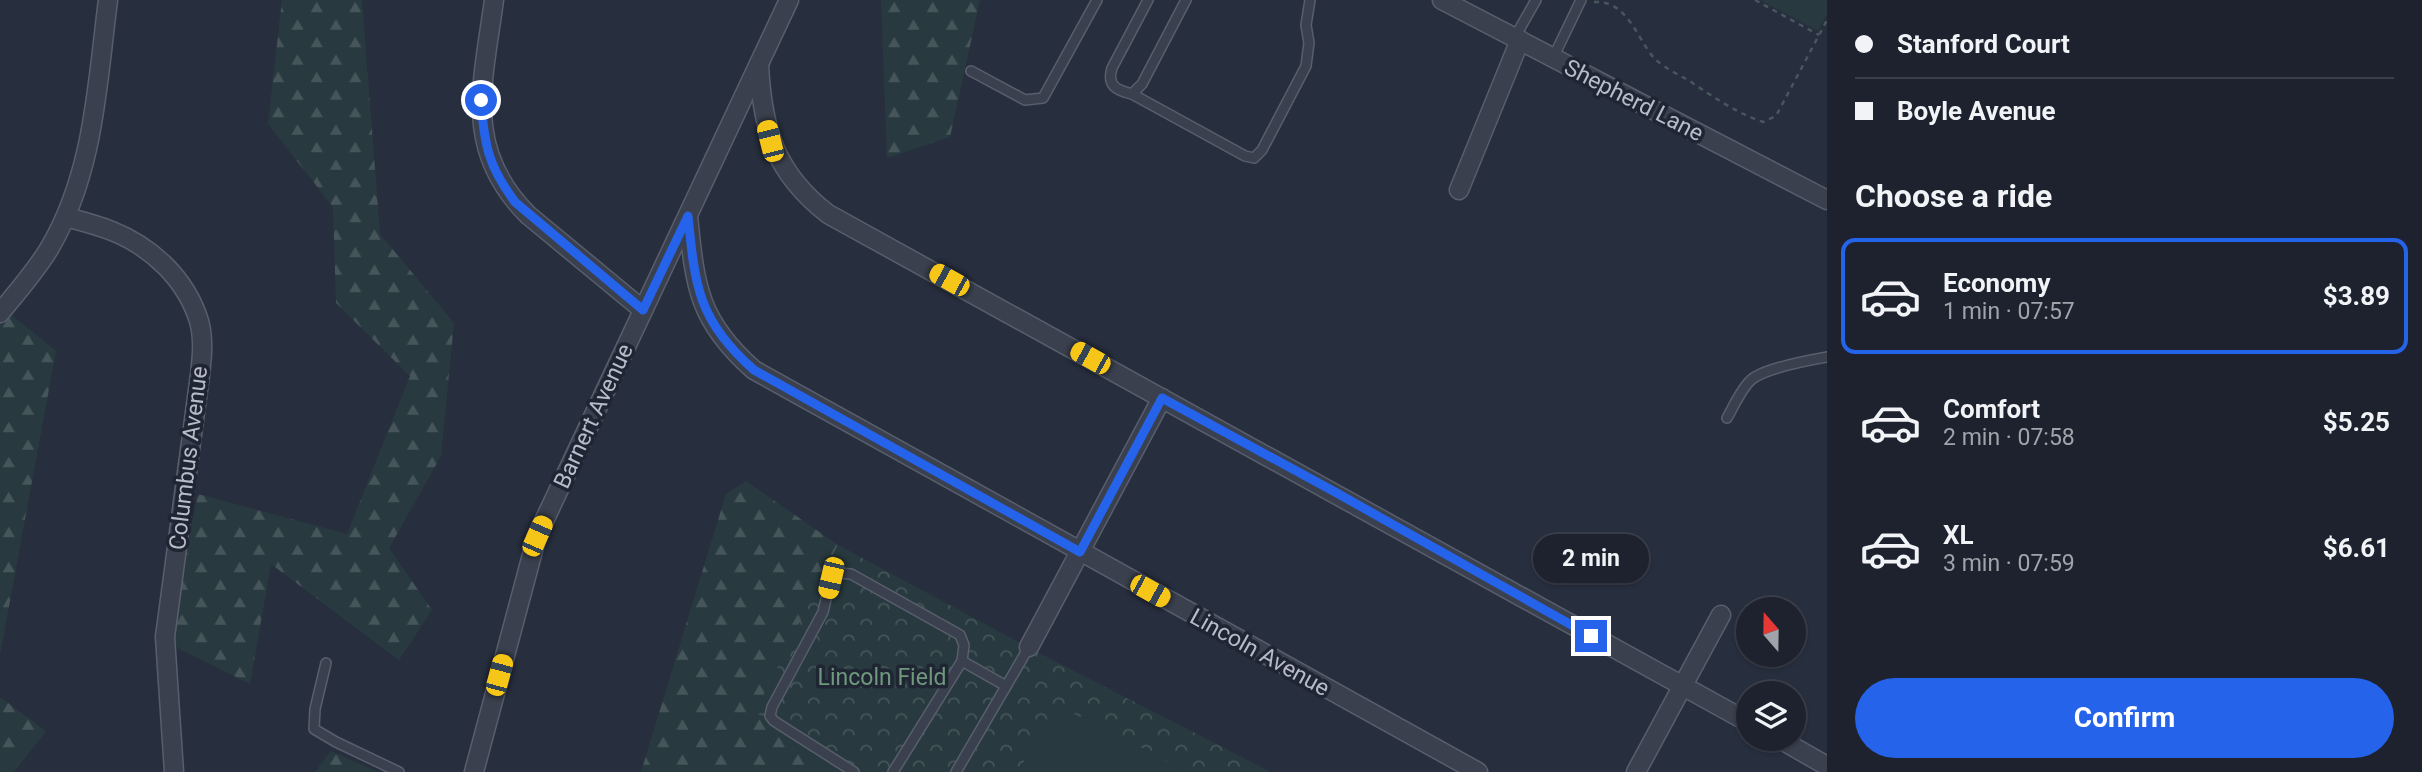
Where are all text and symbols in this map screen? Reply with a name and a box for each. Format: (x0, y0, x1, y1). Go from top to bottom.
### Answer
text: Stanford Court (1897, 29, 2070, 59)
street label: Shepherd Lane (1560, 54, 1708, 147)
route start (465, 84, 497, 116)
text: Boyle Avenue (1897, 96, 2056, 126)
car (755, 118, 786, 164)
text: Choose a ride (1855, 177, 2052, 215)
car (926, 261, 973, 299)
icon: car (1859, 265, 1922, 328)
text: Economy (1943, 268, 2050, 298)
text: $3.89 (2323, 281, 2390, 311)
text: 1 min · 07:57 (1943, 298, 2075, 325)
car (1067, 339, 1114, 377)
street label: Barnert Avenue (548, 340, 639, 493)
street label: Columbus Avenue (164, 365, 213, 551)
icon: car (1859, 391, 1922, 454)
text: Comfort (1943, 394, 2040, 424)
text: $5.25 (2323, 407, 2390, 437)
text: 2 min · 07:58 (1943, 424, 2075, 451)
car (519, 513, 556, 559)
icon: car (1859, 517, 1922, 580)
text: XL (1943, 520, 1974, 550)
text: $6.61 (2323, 533, 2390, 563)
callout: 2 min (1533, 534, 1649, 584)
text: 2 min (1562, 545, 1620, 572)
text: 3 min · 07:59 (1943, 550, 2075, 577)
car (817, 555, 846, 601)
car (1127, 572, 1174, 610)
north arrow (1736, 597, 1806, 667)
map controls (1736, 597, 1806, 751)
street label: Lincoln Avenue (1185, 603, 1334, 702)
route end (1575, 620, 1607, 652)
car (484, 652, 515, 698)
park label: Lincoln Field (818, 664, 946, 691)
button: Confirm (1855, 678, 2394, 758)
button: layers (1736, 681, 1806, 751)

